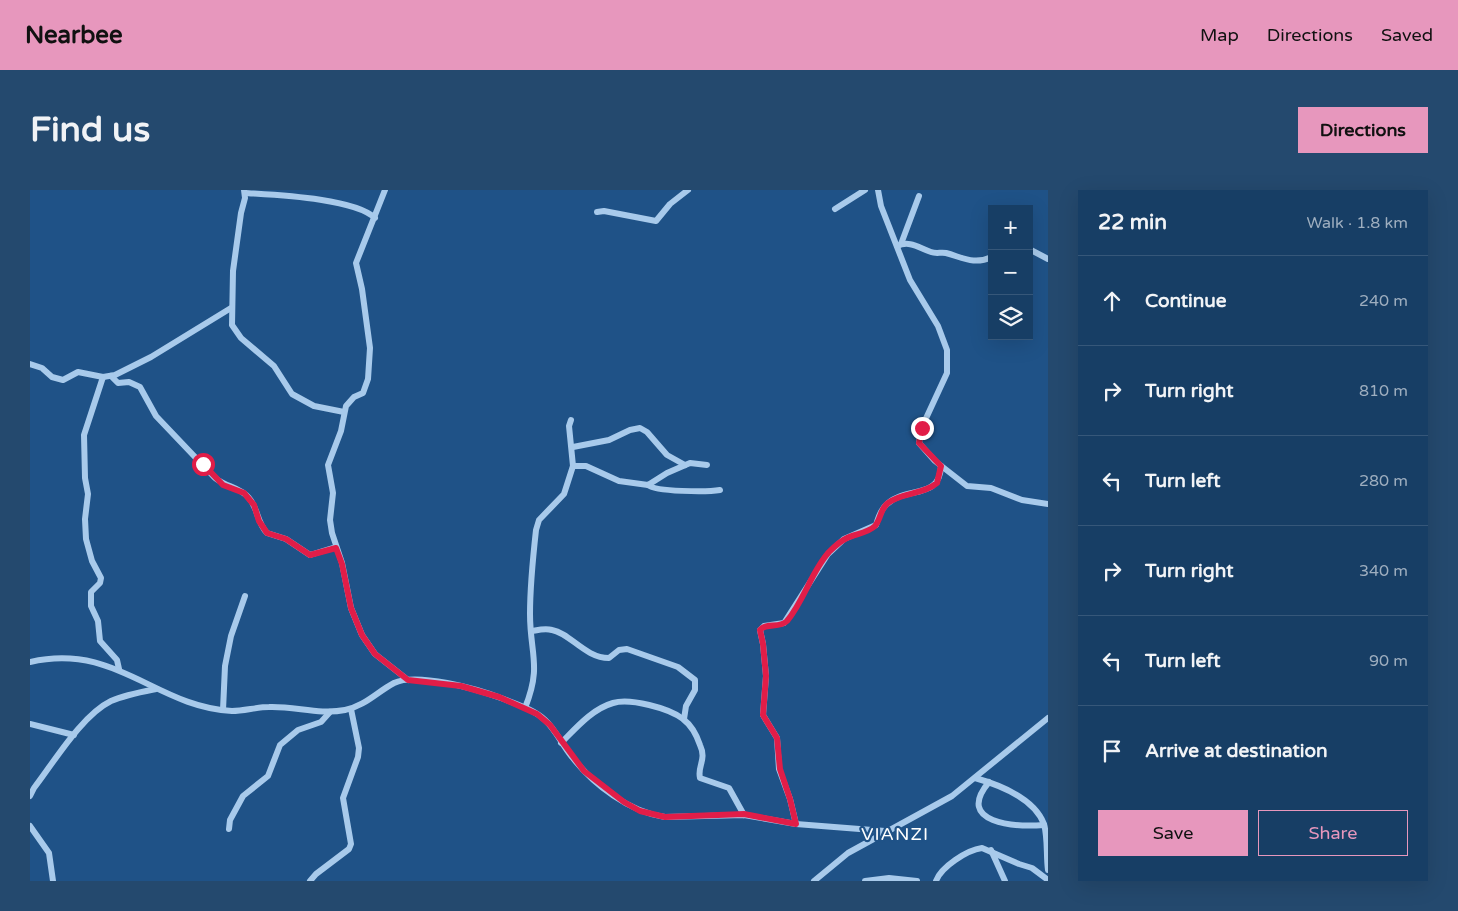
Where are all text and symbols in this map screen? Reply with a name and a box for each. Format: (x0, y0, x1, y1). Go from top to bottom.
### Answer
text: Nearbee (25, 21, 123, 50)
text: Map (1200, 24, 1239, 46)
text: Directions (1267, 24, 1353, 46)
text: Saved (1381, 24, 1433, 46)
button: Directions (1298, 107, 1428, 153)
text: Find us (30, 109, 150, 151)
map controls (988, 205, 1033, 340)
button: + (988, 205, 1033, 250)
text: 22 min (1098, 210, 1167, 235)
text: Walk · 1.8 km (1307, 213, 1408, 233)
button: − (988, 250, 1033, 295)
icon: ahead (1098, 287, 1126, 315)
text: Continue (1145, 290, 1227, 312)
text: 240 m (1359, 291, 1408, 311)
button: layers (988, 295, 1033, 340)
icon: right (1098, 377, 1126, 405)
text: Turn right (1145, 380, 1233, 402)
text: 810 m (1359, 381, 1408, 401)
route end (911, 417, 934, 440)
route start (192, 453, 215, 476)
icon: left (1098, 467, 1126, 495)
text: Turn left (1145, 470, 1221, 492)
text: 280 m (1359, 471, 1408, 491)
icon: right (1098, 557, 1126, 585)
text: Turn right (1145, 560, 1233, 582)
text: 340 m (1359, 561, 1408, 581)
icon: left (1098, 647, 1126, 675)
text: Turn left (1145, 650, 1221, 672)
text: 90 m (1369, 651, 1408, 671)
icon: arrive (1098, 737, 1126, 765)
text: Arrive at destination (1145, 740, 1328, 762)
button: Save (1098, 810, 1248, 856)
button: Share (1258, 810, 1408, 856)
district label: VIANZI (861, 823, 929, 845)

